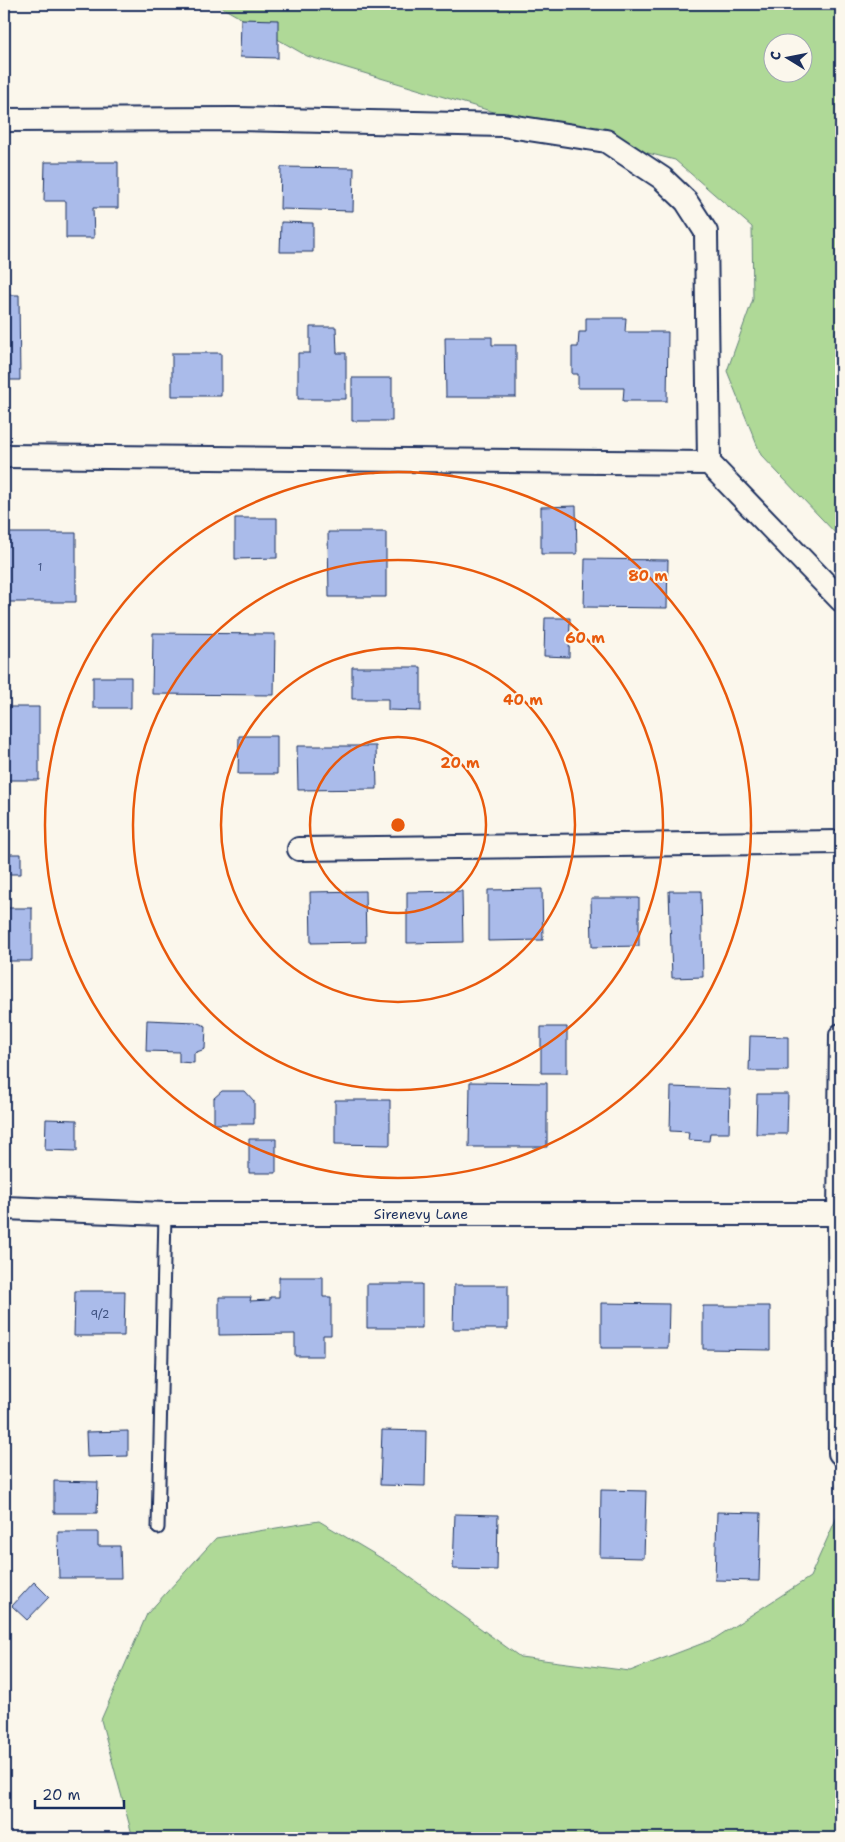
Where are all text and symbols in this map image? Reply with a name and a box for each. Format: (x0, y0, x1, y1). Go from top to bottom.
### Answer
north arrow (762, 32, 812, 82)
text: С (766, 50, 785, 62)
house number: 1 (38, 560, 42, 575)
text: 80 m (628, 566, 668, 586)
text: 60 m (565, 628, 605, 648)
text: 40 m (503, 690, 543, 710)
text: 20 m (440, 753, 480, 773)
centre of rings (389, 816, 407, 834)
street label: Sirenevy Lane (374, 1205, 468, 1223)
house number: 9/2 (90, 1307, 110, 1322)
scale bar (35, 1777, 124, 1809)
text: 20 m (42, 1785, 81, 1805)

